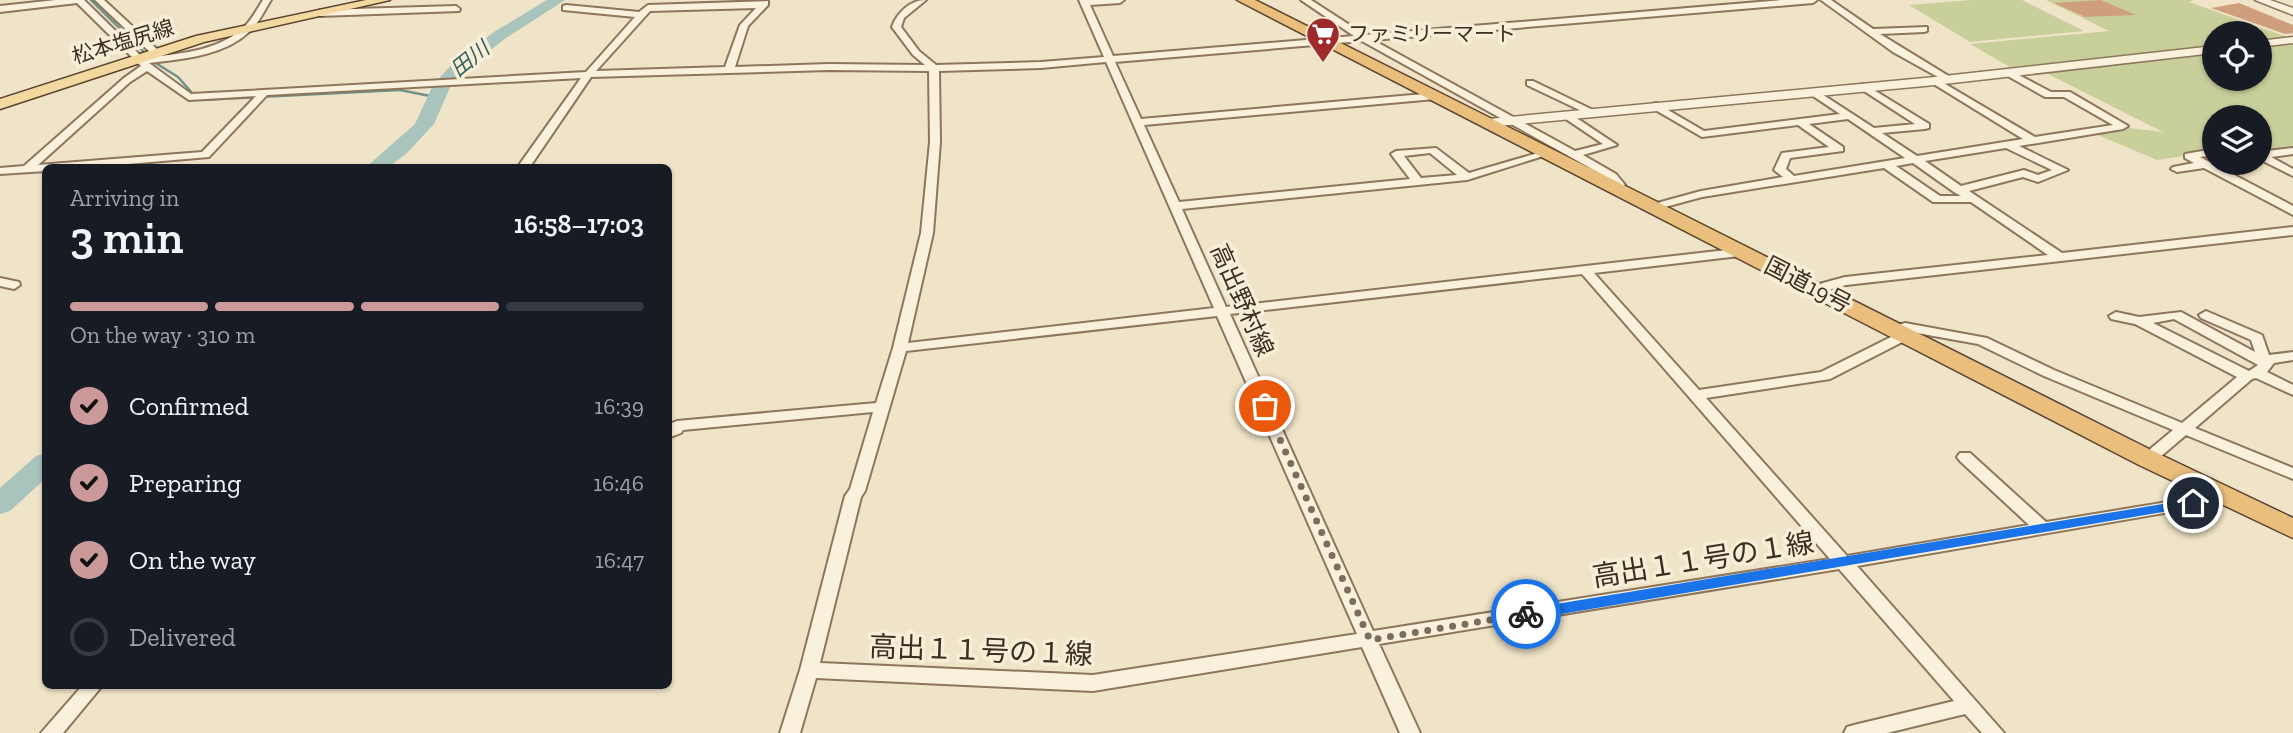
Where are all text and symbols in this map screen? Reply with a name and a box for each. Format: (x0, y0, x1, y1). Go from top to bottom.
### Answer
street label: 松本塩尻線 (69, 14, 177, 69)
supermarket icon: ファミリーマート (1304, 15, 1342, 64)
place label: ファミリーマート (1348, 21, 1516, 46)
map controls (2202, 21, 2272, 175)
button: locate (2202, 21, 2272, 91)
water label: 田川 (445, 34, 495, 82)
button: layers (2202, 105, 2272, 175)
text: Arriving in (70, 184, 179, 212)
text: 16:58–17:03 (514, 208, 644, 240)
text: 3 min (70, 210, 183, 265)
street label: 高出野村線 (1205, 239, 1280, 361)
street label: 国道19号 (1760, 250, 1857, 319)
text: On the way · 310 m (70, 321, 255, 349)
pin (1235, 376, 1295, 436)
icon: check (70, 387, 108, 425)
icon: bag (1246, 387, 1284, 425)
text: Confirmed (129, 390, 249, 422)
text: 16:39 (594, 392, 644, 420)
icon: check (70, 464, 108, 502)
text: Preparing (129, 467, 241, 499)
text: 16:46 (593, 469, 644, 497)
pin (2163, 473, 2223, 533)
icon: home (2174, 484, 2212, 522)
street label: 高出１１号の１線 (1590, 526, 1816, 593)
icon: check (70, 541, 108, 579)
text: On the way (129, 544, 256, 576)
text: 16:47 (595, 546, 644, 574)
courier (1491, 579, 1561, 649)
icon: bike (1507, 595, 1545, 633)
text: Delivered (129, 621, 236, 653)
street label: 高出１１号の１線 (868, 630, 1093, 671)

